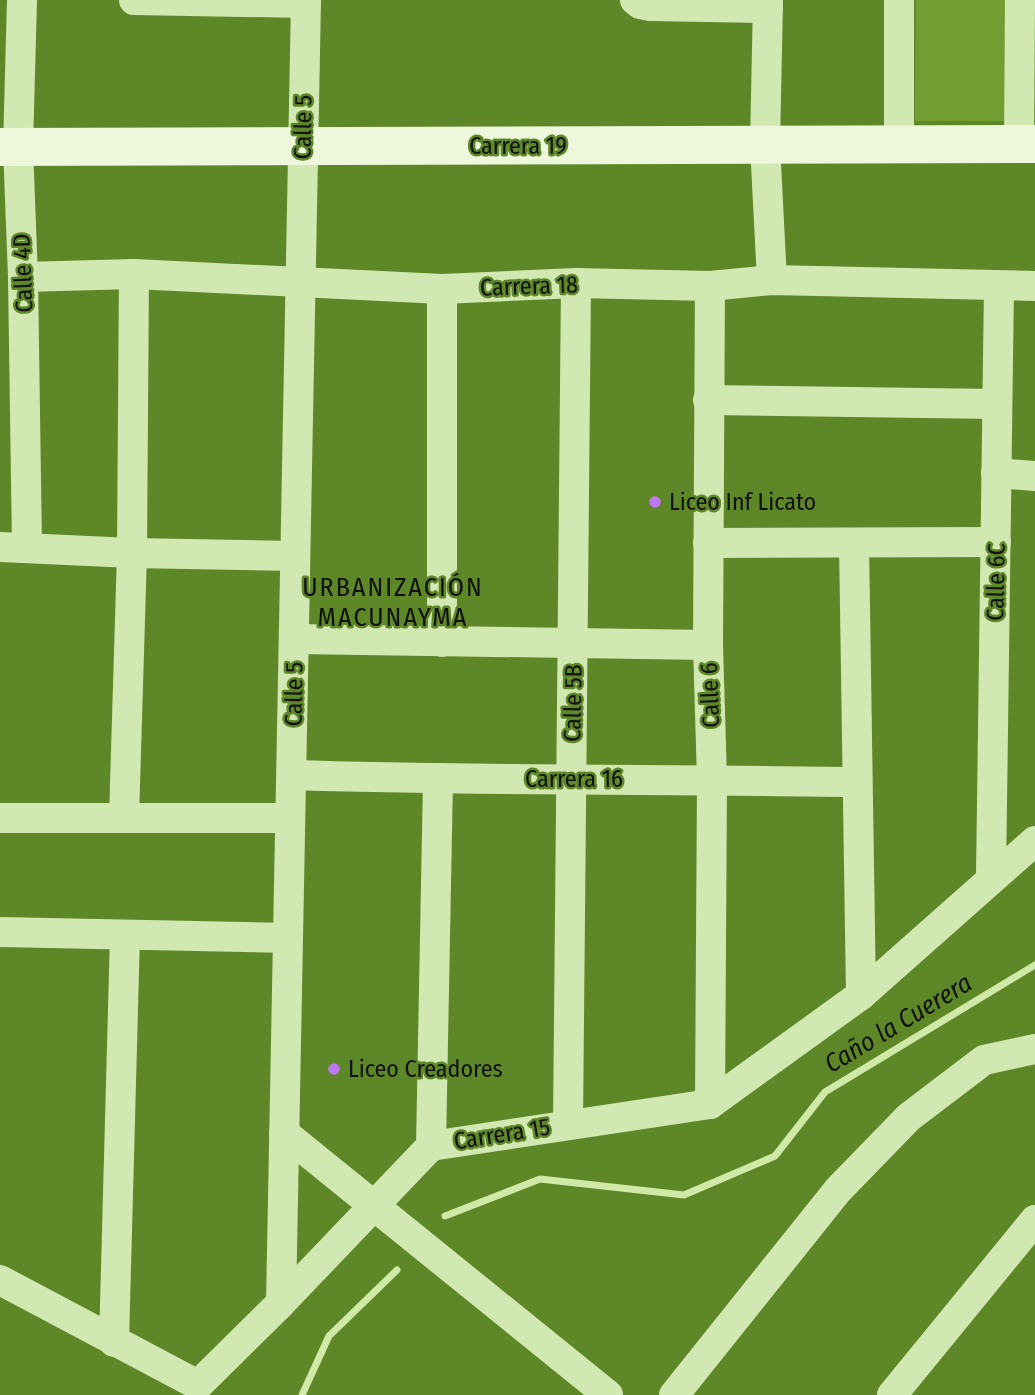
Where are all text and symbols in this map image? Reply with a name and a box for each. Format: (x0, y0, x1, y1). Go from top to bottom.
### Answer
street label: Calle 5 (288, 94, 318, 160)
street label: Carrera 19 (469, 132, 567, 160)
street label: Calle 4D (8, 233, 38, 313)
street label: Carrera 18 (480, 270, 578, 302)
place label: Liceo Inf Licato (669, 488, 816, 516)
marker: Liceo Inf Licato (647, 494, 663, 510)
street label: Calle 6C (981, 543, 1011, 621)
district label: URBANIZACIÓN MACUNAYMA (302, 572, 484, 633)
street label: Calle 5 (279, 661, 309, 727)
street label: Calle 6 (695, 662, 725, 728)
street label: Calle 5B (558, 664, 588, 742)
street label: Carrera 16 (525, 765, 623, 793)
water label: Caño la Cuerera (819, 967, 978, 1080)
place label: Liceo Creadores (348, 1055, 503, 1083)
marker: Liceo Creadores (326, 1061, 342, 1077)
street label: Carrera 15 (452, 1113, 552, 1155)

